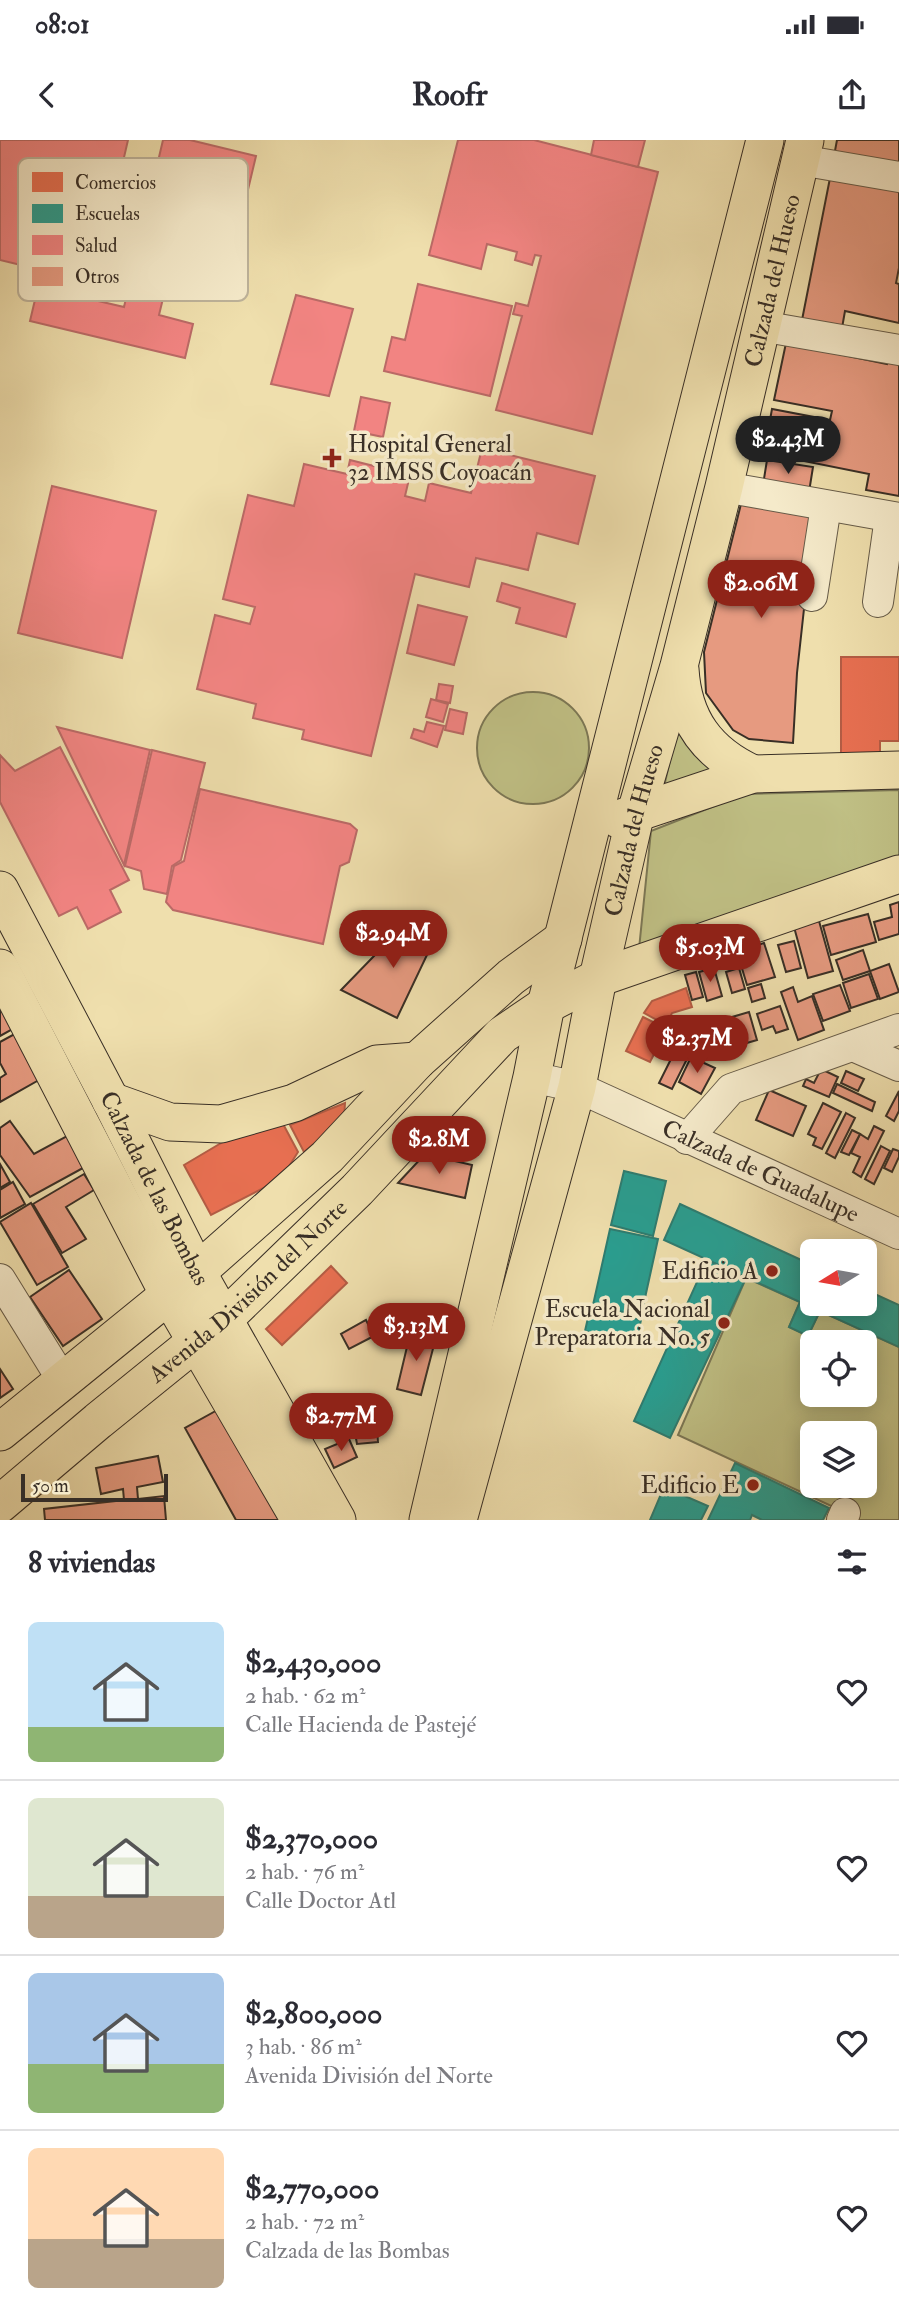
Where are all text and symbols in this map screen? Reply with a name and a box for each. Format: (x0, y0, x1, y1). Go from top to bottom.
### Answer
text: 08:01 (35, 9, 89, 41)
text: Roofr (412, 75, 487, 115)
icon: back (28, 76, 66, 114)
icon: share (833, 76, 871, 114)
legend (18, 158, 248, 301)
text: Comercios (75, 171, 156, 195)
street label: Calzada del Hueso (737, 191, 808, 370)
text: Escuelas (75, 202, 140, 226)
text: Salud (75, 234, 118, 258)
text: Otros (75, 265, 119, 289)
pin: $2.43M (731, 416, 845, 476)
text: $2.43M (752, 424, 824, 453)
place label: Hospital General 32 IMSS Coyoacán (348, 429, 532, 488)
marker: Hospital General 32 IMSS Coyoacán (322, 448, 342, 468)
pin: $2.06M (704, 560, 818, 620)
text: $2.06M (724, 568, 798, 597)
street label: Calzada del Hueso (598, 741, 671, 920)
pin: $2.94M (336, 910, 450, 970)
text: $2.94M (355, 918, 431, 947)
pin: $5.03M (653, 924, 767, 984)
text: $5.03M (675, 932, 745, 961)
pin: $2.37M (640, 1016, 754, 1075)
text: $2.37M (662, 1023, 732, 1052)
street label: Calzada de las Bombas (93, 1086, 216, 1291)
street label: Calzada de Guadalupe (657, 1113, 864, 1230)
pin: $2.8M (390, 1116, 488, 1176)
text: $2.8M (408, 1124, 470, 1153)
street label: Avenida División del Norte (142, 1193, 354, 1391)
north arrow (800, 1239, 877, 1316)
map controls (800, 1239, 877, 1498)
place label: Edificio A (662, 1256, 758, 1287)
marker: Edificio A (764, 1263, 780, 1279)
place label: Escuela Nacional Preparatoria No. 5 (534, 1294, 710, 1353)
pin: $3.13M (359, 1304, 473, 1363)
text: $3.13M (383, 1311, 449, 1340)
marker: Escuela Nacional Preparatoria No. 5 (716, 1315, 732, 1331)
button: locate (800, 1330, 877, 1407)
pin: $2.77M (284, 1394, 398, 1453)
text: $2.77M (305, 1401, 377, 1430)
button: layers (800, 1421, 877, 1498)
place label: Edificio E (640, 1470, 739, 1501)
scale bar (21, 1471, 168, 1503)
text: 50 m (32, 1474, 69, 1498)
marker: Edificio E (745, 1477, 761, 1493)
icon: filters (833, 1543, 871, 1581)
text: 8 viviendas (28, 1544, 155, 1581)
text: $2,430,000 (245, 1644, 381, 1681)
icon: home (84, 1650, 168, 1734)
icon: heart (833, 1673, 871, 1711)
text: 2 hab. · 62 m² (245, 1681, 365, 1710)
text: Calle Hacienda de Pastejé (245, 1710, 476, 1739)
text: $2,370,000 (245, 1820, 378, 1857)
icon: home (84, 1826, 168, 1910)
icon: heart (833, 1849, 871, 1887)
text: 2 hab. · 76 m² (245, 1857, 364, 1886)
text: Calle Doctor Atl (245, 1886, 396, 1915)
text: $2,800,000 (245, 1995, 382, 2032)
icon: home (84, 2001, 168, 2085)
icon: heart (833, 2024, 871, 2062)
text: 3 hab. · 86 m² (245, 2032, 362, 2061)
text: Avenida División del Norte (245, 2061, 493, 2090)
text: $2,770,000 (245, 2170, 379, 2207)
icon: home (84, 2176, 168, 2260)
icon: heart (833, 2199, 871, 2237)
text: 2 hab. · 72 m² (245, 2207, 364, 2236)
text: Calzada de las Bombas (245, 2236, 450, 2265)

